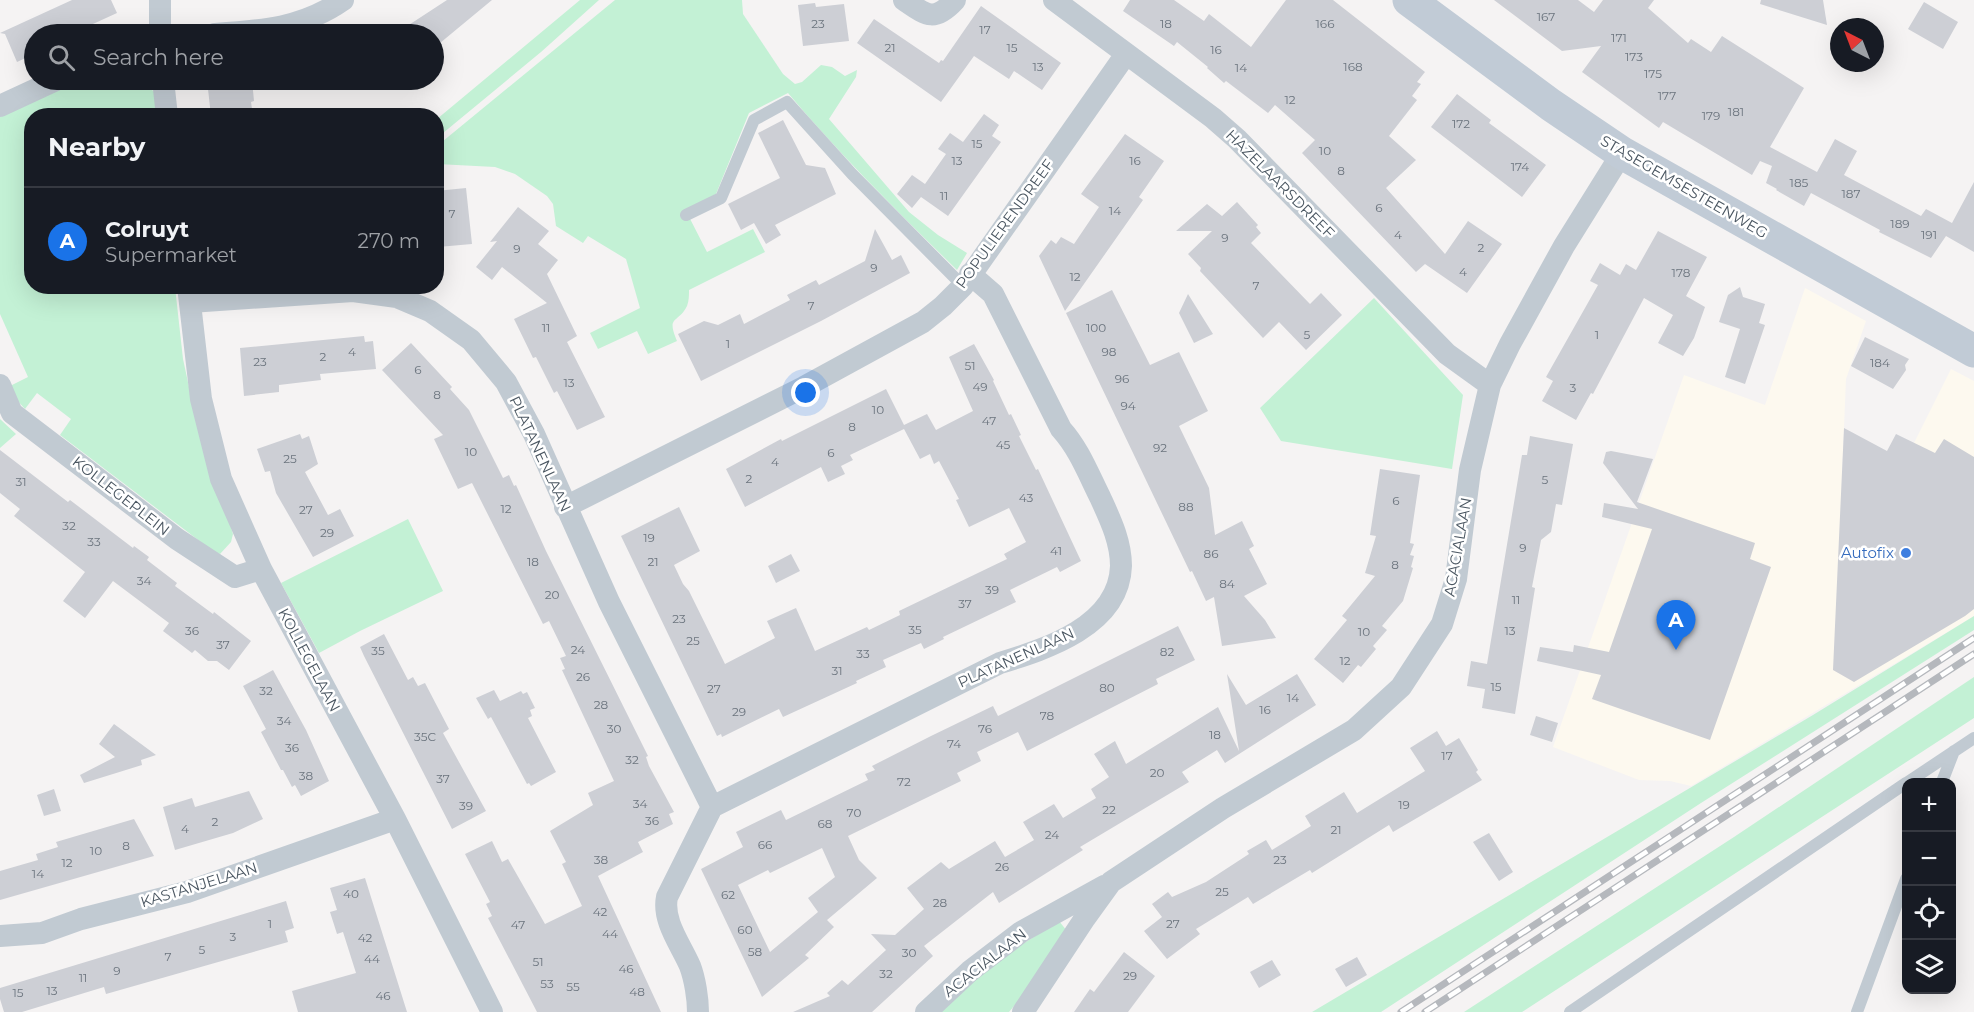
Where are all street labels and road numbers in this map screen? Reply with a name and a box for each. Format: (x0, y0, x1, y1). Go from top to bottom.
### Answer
street label: HAZELAARSDREEF (1222, 125, 1339, 242)
street label: STASEGEMSESTEENWEG (1597, 131, 1771, 242)
street label: POPULIERENDREEF (951, 155, 1058, 292)
street label: PLATANENLAAN (505, 393, 576, 515)
street label: KOLLEGEPLEIN (69, 452, 174, 539)
street label: ACACIALAAN (1439, 496, 1476, 598)
street label: KOLLEGELAAN (274, 605, 345, 715)
street label: PLATANENLAAN (955, 623, 1077, 692)
street label: KASTANJELAAN (138, 858, 260, 911)
street label: ACACIALAAN (939, 924, 1030, 1001)

